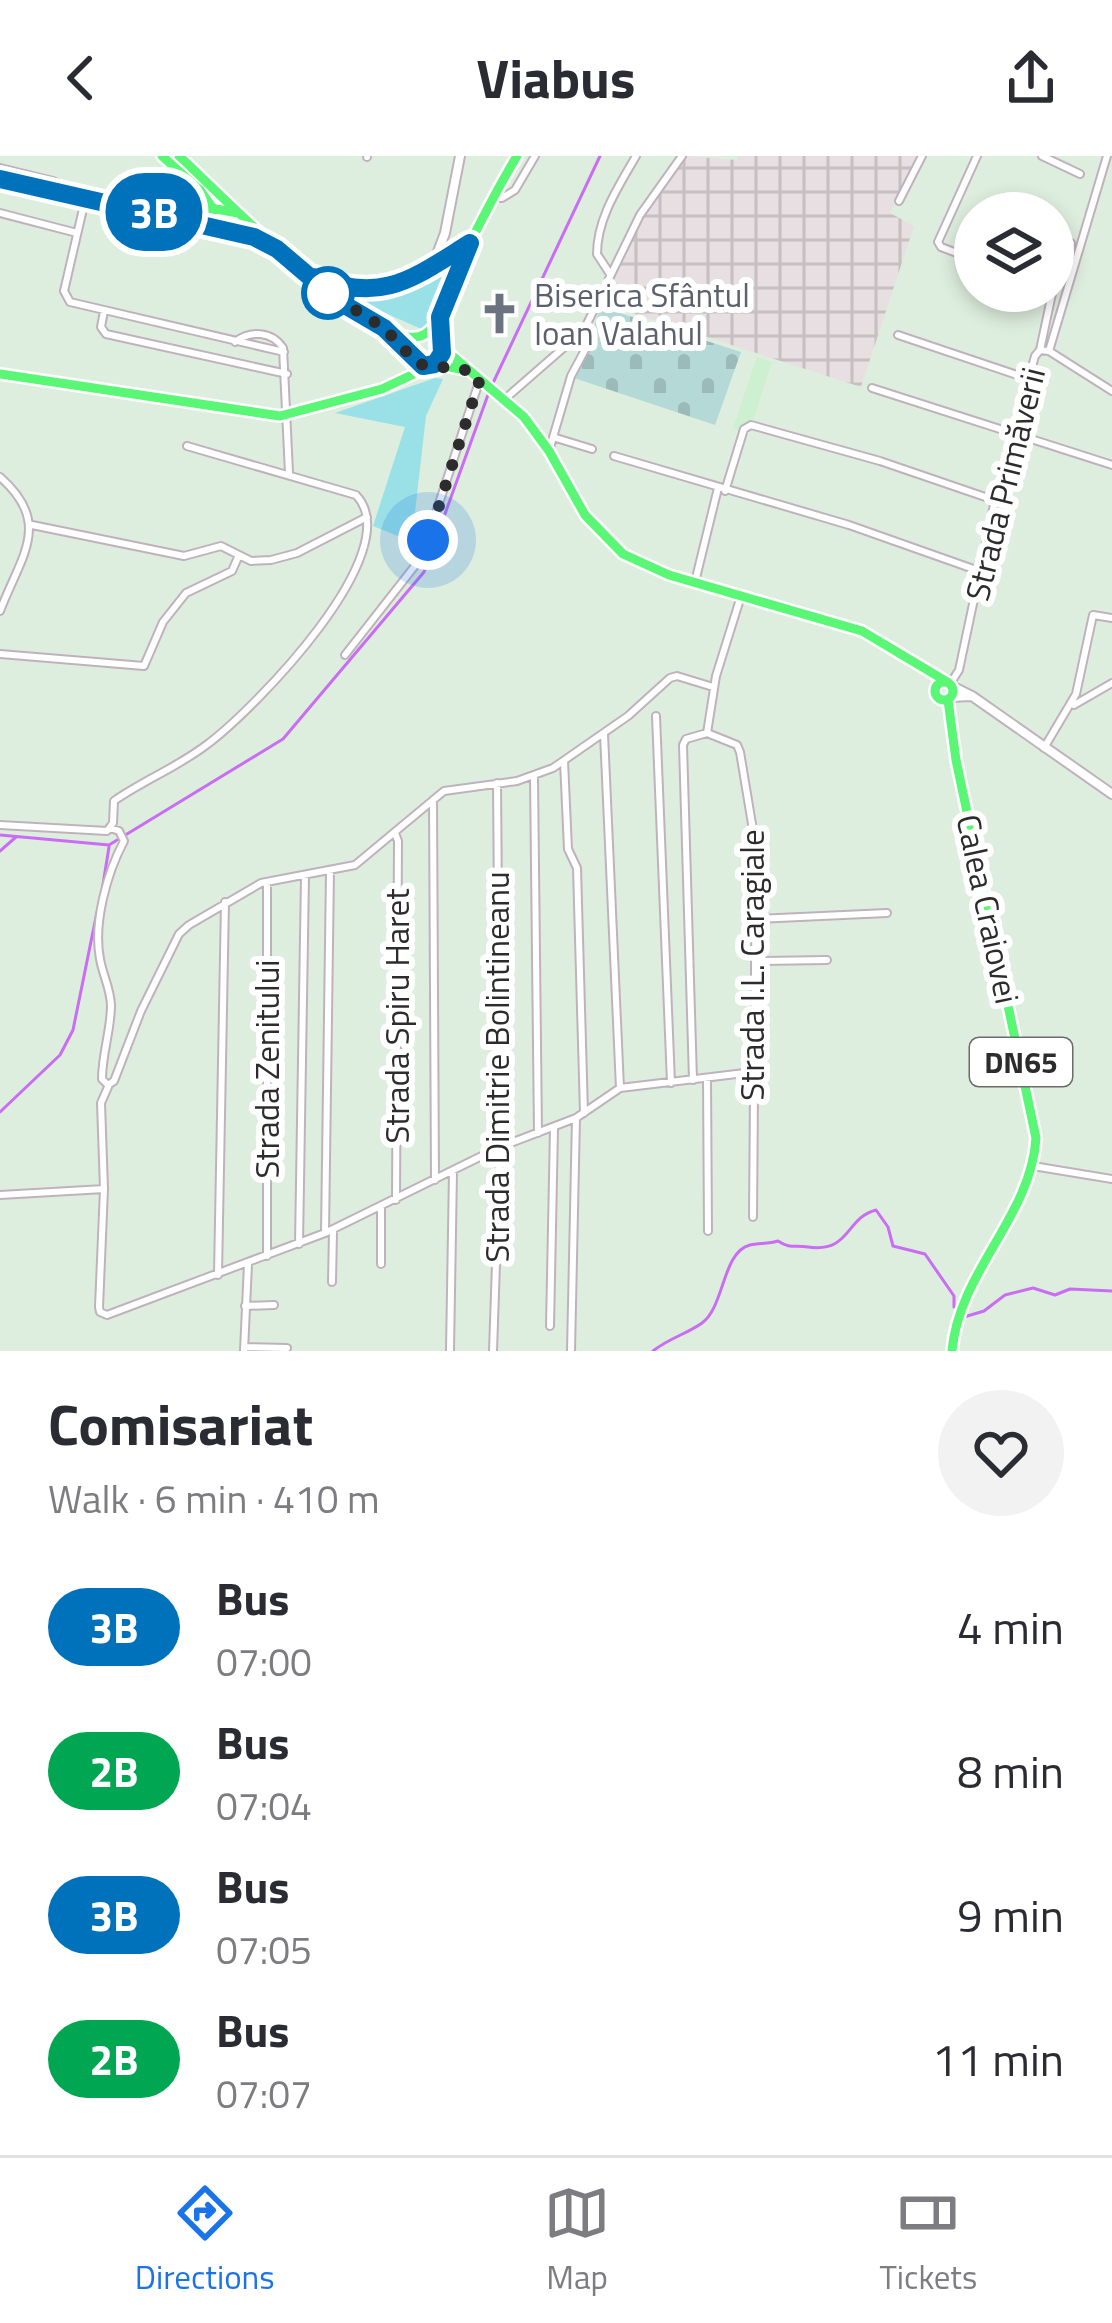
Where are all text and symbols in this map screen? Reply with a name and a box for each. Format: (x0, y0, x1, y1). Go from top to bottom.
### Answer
text: Viabus (477, 37, 635, 119)
icon: back (48, 45, 114, 111)
icon: share (998, 45, 1064, 111)
line badge: 3B (100, 173, 208, 251)
text: 3B (129, 180, 179, 244)
map controls (954, 192, 1074, 312)
button: layers (954, 192, 1074, 312)
unlabelled marker (303, 268, 353, 318)
place label: Biserica Sfântul Ioan Valahul (534, 270, 750, 358)
church icon: Biserica Sfântul Ioan Valahul (477, 291, 523, 337)
street label: Strada Primăverii (952, 362, 1058, 606)
your location (398, 510, 458, 570)
street label: Calea Craiovei (944, 810, 1032, 1008)
street label: Strada I.L. Caragiale (727, 829, 777, 1101)
street label: Strada Dimitrie Bolintineanu (472, 871, 522, 1263)
street label: Strada Spiru Haret (372, 888, 422, 1144)
street label: Strada Zenitului (242, 960, 292, 1178)
road number: DN65 (970, 1038, 1072, 1086)
text: Comisariat (48, 1380, 313, 1467)
button: heart (938, 1390, 1064, 1516)
text: Walk · 6 min · 410 m (48, 1469, 380, 1528)
text: Bus (216, 1564, 290, 1632)
text: 4 min (957, 1593, 1064, 1661)
text: 3B (89, 1595, 139, 1659)
text: 07:00 (216, 1632, 312, 1691)
text: Bus (216, 1708, 290, 1776)
text: 8 min (957, 1737, 1064, 1805)
text: 2B (89, 1739, 139, 1803)
text: 07:04 (216, 1776, 312, 1835)
text: Bus (216, 1852, 290, 1920)
text: 9 min (957, 1881, 1064, 1949)
text: 3B (89, 1883, 139, 1947)
text: 07:05 (216, 1920, 312, 1979)
text: Bus (216, 1996, 290, 2064)
text: 11 min (932, 2025, 1064, 2093)
text: 2B (89, 2027, 139, 2091)
text: 07:07 (216, 2064, 312, 2123)
tab: Directions (135, 2180, 275, 2302)
tab: Map (544, 2180, 610, 2302)
tab: Tickets (879, 2180, 977, 2302)

